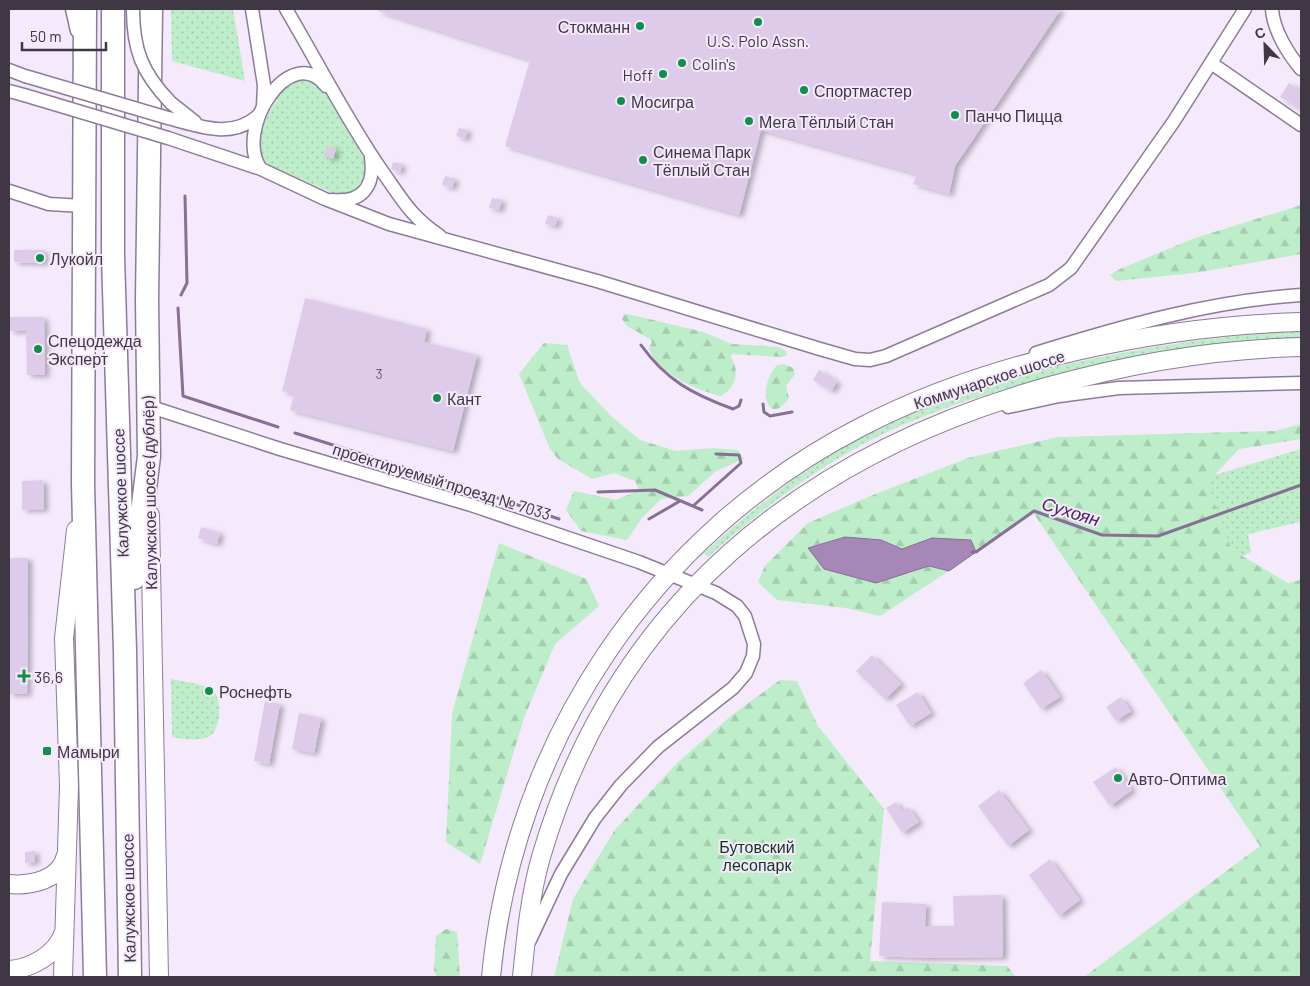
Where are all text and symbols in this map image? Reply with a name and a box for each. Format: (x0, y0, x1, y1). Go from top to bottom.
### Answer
marker: U.S. Polo Assn. (752, 16, 764, 28)
place label: Стокманн (558, 17, 630, 36)
scale bar (22, 20, 106, 52)
marker: Стокманн (634, 20, 646, 32)
north arrow (1240, 20, 1290, 70)
text: С (1252, 23, 1268, 42)
text: 50 m (30, 27, 62, 45)
place label: U.S. Polo Assn. (707, 31, 809, 50)
place label: Colin's (692, 54, 736, 73)
marker: Colin's (676, 57, 688, 69)
place label: Hoff (623, 65, 653, 84)
marker: Hoff (657, 68, 669, 80)
place label: Спортмастер (814, 81, 912, 100)
marker: Спортмастер (798, 84, 810, 96)
place label: Мосигра (631, 92, 694, 111)
marker: Мосигра (615, 95, 627, 107)
place label: Панчо Пицца (965, 106, 1062, 125)
marker: Панчо Пицца (949, 109, 961, 121)
place label: Мега Тёплый Cтан (759, 112, 894, 131)
marker: Мега Тёплый Cтан (743, 115, 755, 127)
place label: Синема Парк Тёплый Стан (653, 142, 752, 179)
marker: Синема Парк Тёплый Стан (637, 154, 649, 166)
place label: Лукойл (50, 249, 103, 268)
marker: Лукойл (34, 252, 46, 264)
place label: Спецодежда Эксперт (48, 331, 142, 368)
marker: Спецодежда Эксперт (32, 343, 44, 355)
street label: Коммунарское шоссе (911, 346, 1067, 412)
house number: 3 (375, 365, 383, 382)
place label: Кант (447, 389, 482, 408)
marker: Кант (431, 392, 443, 404)
street label: Калужское шоссе (дублёр) (138, 395, 160, 590)
street label: Калужское шоссе (108, 428, 132, 558)
street label: проектируемый проезд № 7033 (331, 439, 553, 523)
water label: Сухоян (1039, 492, 1103, 530)
place label: 36,6 (34, 667, 63, 686)
marker: 36,6 (18, 670, 30, 682)
place label: Роснефть (219, 682, 292, 701)
marker: Роснефть (203, 685, 215, 697)
place label: Мамыри (57, 742, 120, 761)
marker: Мамыри (41, 745, 53, 757)
place label: Авто-Оптима (1128, 769, 1227, 788)
marker: Авто-Оптима (1112, 772, 1124, 784)
street label: Калужское шоссе (117, 833, 139, 963)
park label: Бутовский лесопарк (719, 837, 795, 874)

